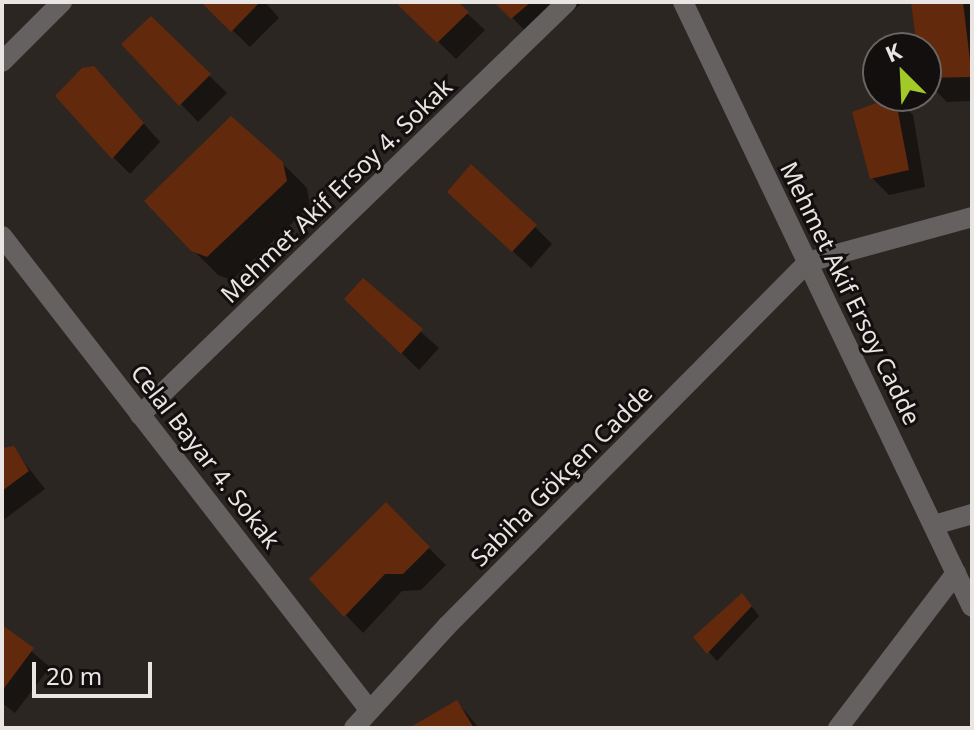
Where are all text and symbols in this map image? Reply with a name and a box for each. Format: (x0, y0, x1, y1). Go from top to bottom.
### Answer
north arrow (862, 32, 942, 112)
text: K (880, 35, 906, 69)
street label: Mehmet Akif Ersoy 4. Sokak (214, 72, 458, 308)
street label: Mehmet Akif Ersoy Cadde (775, 157, 927, 429)
street label: Celal Bayar 4. Sokak (125, 359, 287, 553)
street label: Sabiha Gökçen Cadde (464, 378, 658, 572)
scale bar (36, 646, 156, 696)
text: 20 m (46, 659, 102, 692)

